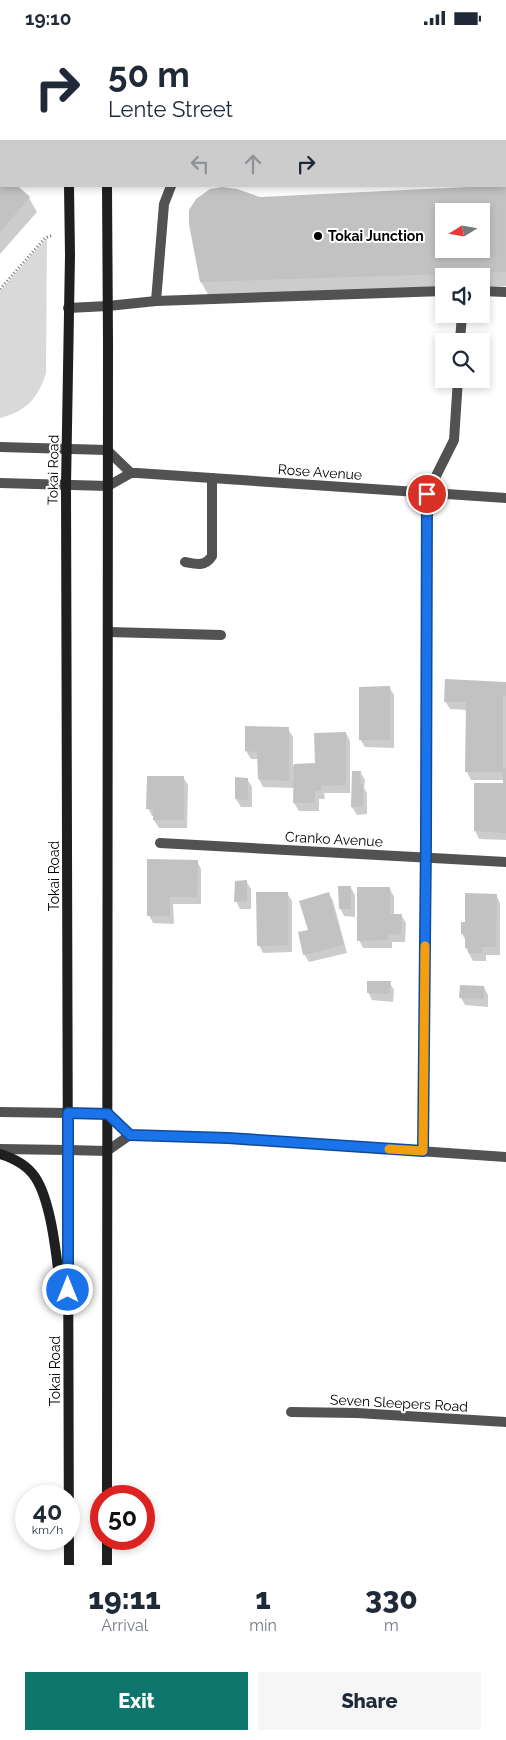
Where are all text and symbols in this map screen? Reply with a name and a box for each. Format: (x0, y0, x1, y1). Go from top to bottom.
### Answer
text: 19:10 (25, 7, 71, 29)
text: 50 m (108, 54, 190, 95)
icon: right (25, 55, 90, 120)
text: Lente Street (108, 96, 233, 122)
icon: left (186, 150, 214, 178)
icon: ahead (239, 150, 267, 178)
icon: right (292, 150, 320, 178)
north arrow (435, 203, 490, 257)
map controls (435, 203, 490, 388)
place label: Tokai Junction (328, 228, 424, 244)
marker: Tokai Junction (312, 230, 324, 242)
button: sound (435, 268, 490, 323)
button: search (435, 333, 490, 388)
street label: Tokai Road (44, 435, 62, 505)
street label: Rose Avenue (277, 461, 363, 483)
pin (406, 473, 448, 515)
icon: arrive (413, 480, 441, 508)
street label: Cranko Avenue (285, 828, 383, 850)
street label: Tokai Road (46, 841, 62, 911)
position arrow (41, 1263, 93, 1315)
street label: Tokai Road (47, 1336, 63, 1406)
street label: Seven Sleepers Road (330, 1391, 468, 1415)
speed limit sign: 50 (90, 1485, 155, 1550)
text: 40 (33, 1496, 62, 1526)
text: km/h (32, 1523, 63, 1537)
text: 19:11 (88, 1581, 161, 1616)
text: 1 (255, 1581, 271, 1616)
text: 330 (365, 1581, 418, 1616)
text: Arrival (101, 1616, 148, 1635)
text: min (249, 1616, 277, 1635)
text: m (384, 1616, 399, 1635)
button: Exit (25, 1672, 248, 1730)
button: Share (258, 1672, 481, 1730)

